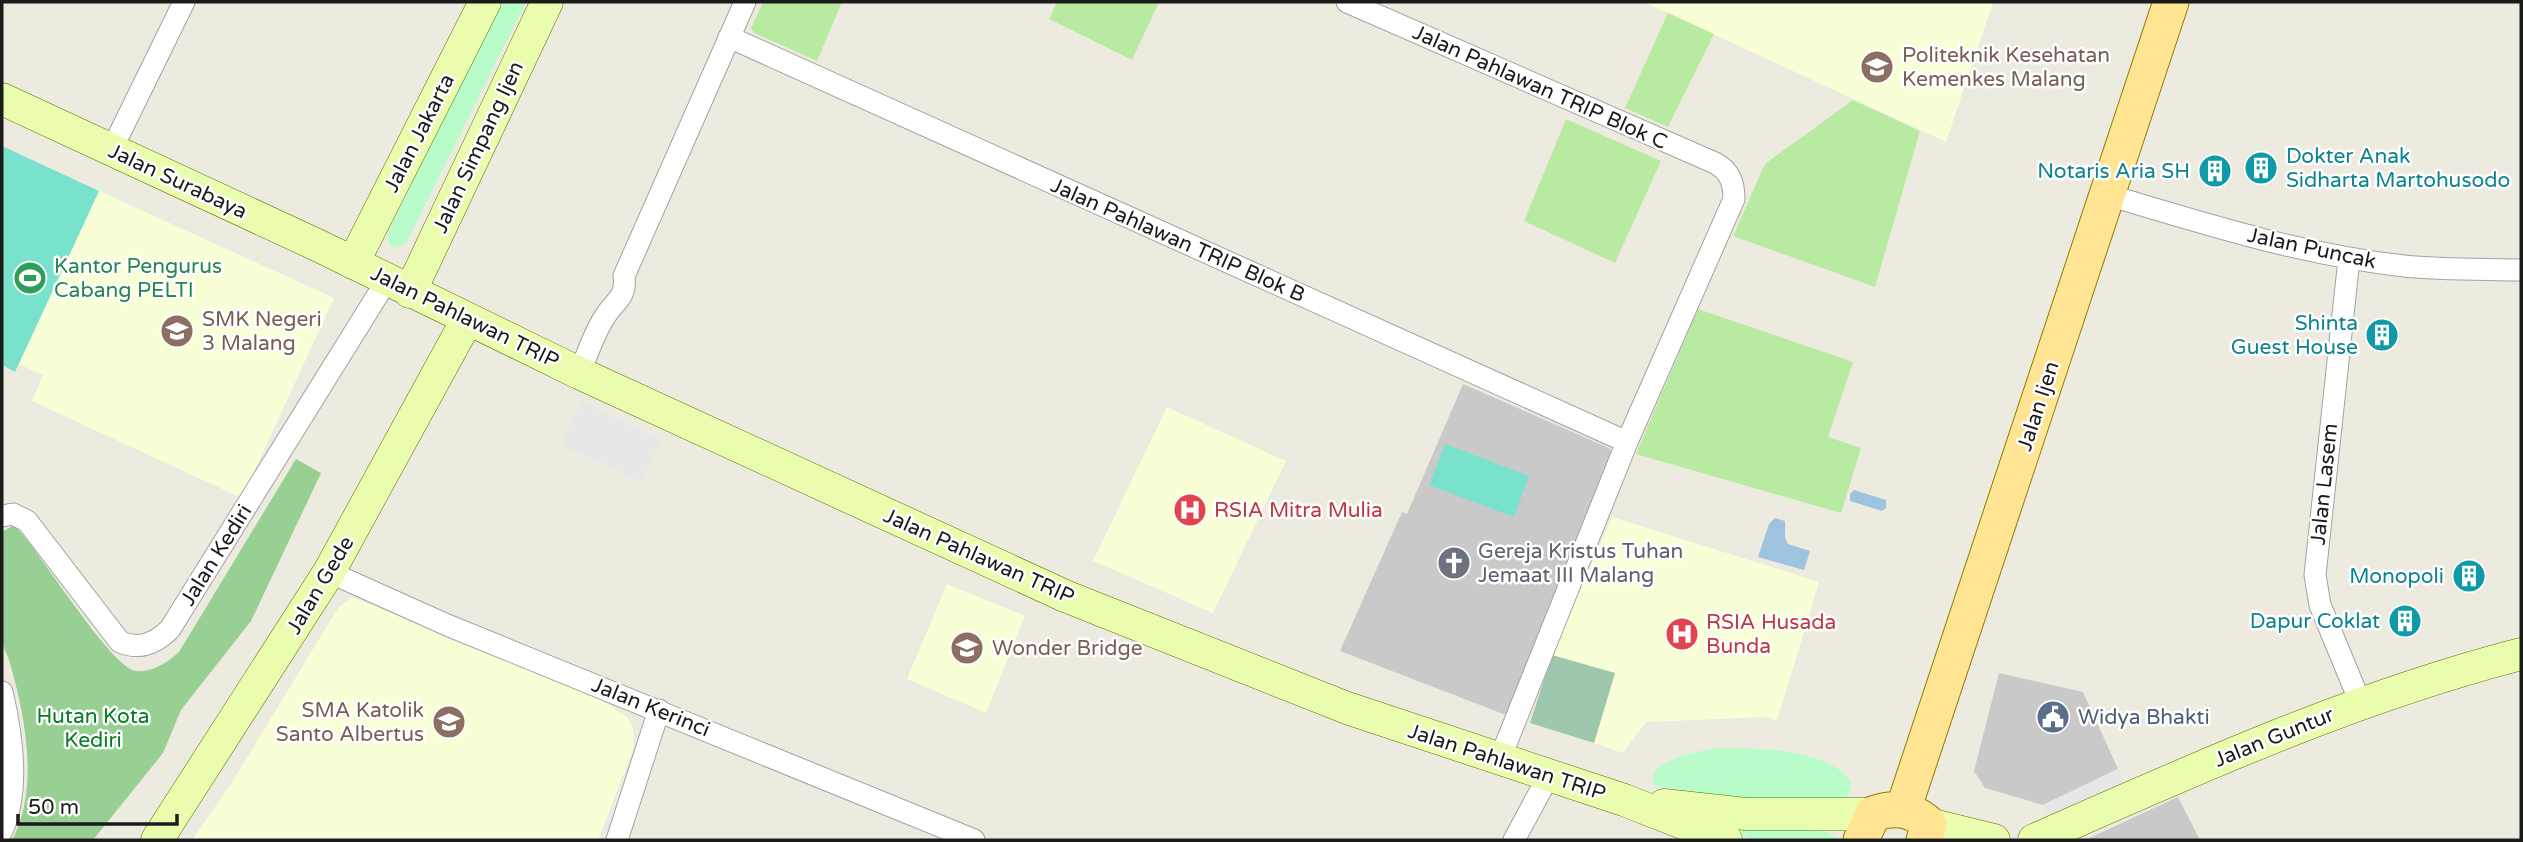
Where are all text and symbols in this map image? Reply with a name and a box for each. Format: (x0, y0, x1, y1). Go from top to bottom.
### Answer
street label: Jalan Pahlawan TRIP Blok C (1409, 20, 1671, 155)
place label: Politeknik Kesehatan Kemenkes Malang (1902, 43, 2110, 92)
school or university icon: Politeknik Kesehatan Kemenkes Malang (1858, 48, 1896, 86)
street label: Jalan Simpang Ijen (428, 57, 529, 237)
street label: Jalan Jakarta (379, 70, 460, 197)
street label: Jalan Surabaya (104, 138, 251, 224)
place label: Dokter Anak Sidharta Martohusodo (2286, 144, 2510, 193)
building icon: Dokter Anak Sidharta Martohusodo (2242, 149, 2280, 187)
building icon: Notaris Aria SH (2196, 152, 2234, 190)
place label: Notaris Aria SH (2037, 159, 2190, 184)
street label: Jalan Pahlawan TRIP Blok B (1047, 173, 1309, 308)
street label: Jalan Puncak (2245, 223, 2378, 274)
place label: Kantor Pengurus Cabang PELTI (54, 254, 222, 303)
sports icon: Kantor Pengurus Cabang PELTI (11, 259, 49, 297)
street label: Jalan Pahlawan TRIP (367, 261, 563, 374)
place label: SMK Negeri 3 Malang (202, 307, 322, 356)
place label: Shinta Guest House (2231, 311, 2358, 360)
school or university icon: SMK Negeri 3 Malang (158, 312, 196, 350)
building icon: Shinta Guest House (2363, 316, 2401, 354)
street label: Jalan Ijen (2012, 358, 2065, 454)
street label: Jalan Lasem (2306, 422, 2343, 546)
hospital icon: RSIA Mitra Mulia (1171, 491, 1209, 529)
place label: RSIA Mitra Mulia (1214, 498, 1383, 523)
street label: Jalan Kediri (175, 500, 257, 610)
street label: Jalan Pahlawan TRIP (879, 503, 1078, 610)
street label: Jalan Gede (281, 532, 359, 639)
place label: Gereja Kristus Tuhan Jemaat III Malang (1478, 539, 1683, 588)
church icon: Gereja Kristus Tuhan Jemaat III Malang (1435, 544, 1473, 582)
building icon: Monopoli (2450, 557, 2488, 595)
place label: Monopoli (2349, 564, 2444, 589)
building icon: Dapur Coklat (2386, 602, 2424, 640)
place label: Dapur Coklat (2250, 609, 2380, 634)
place label: RSIA Husada Bunda (1706, 610, 1836, 659)
hospital icon: RSIA Husada Bunda (1663, 615, 1701, 653)
school or university icon: Wonder Bridge (948, 629, 986, 667)
place label: Wonder Bridge (992, 636, 1143, 661)
street label: Jalan Kerinci (588, 672, 714, 743)
place label: SMA Katolik Santo Albertus (276, 698, 424, 747)
public building icon: Widya Bhakti (2034, 698, 2072, 736)
street label: Jalan Guntur (2211, 702, 2338, 773)
school or university icon: SMA Katolik Santo Albertus (430, 703, 468, 741)
park label: Hutan Kota Kediri (36, 704, 150, 753)
place label: Widya Bhakti (2078, 705, 2210, 730)
street label: Jalan Pahlawan TRIP (1405, 719, 1609, 806)
scale bar (18, 782, 177, 826)
text: 50 m (28, 795, 79, 820)

